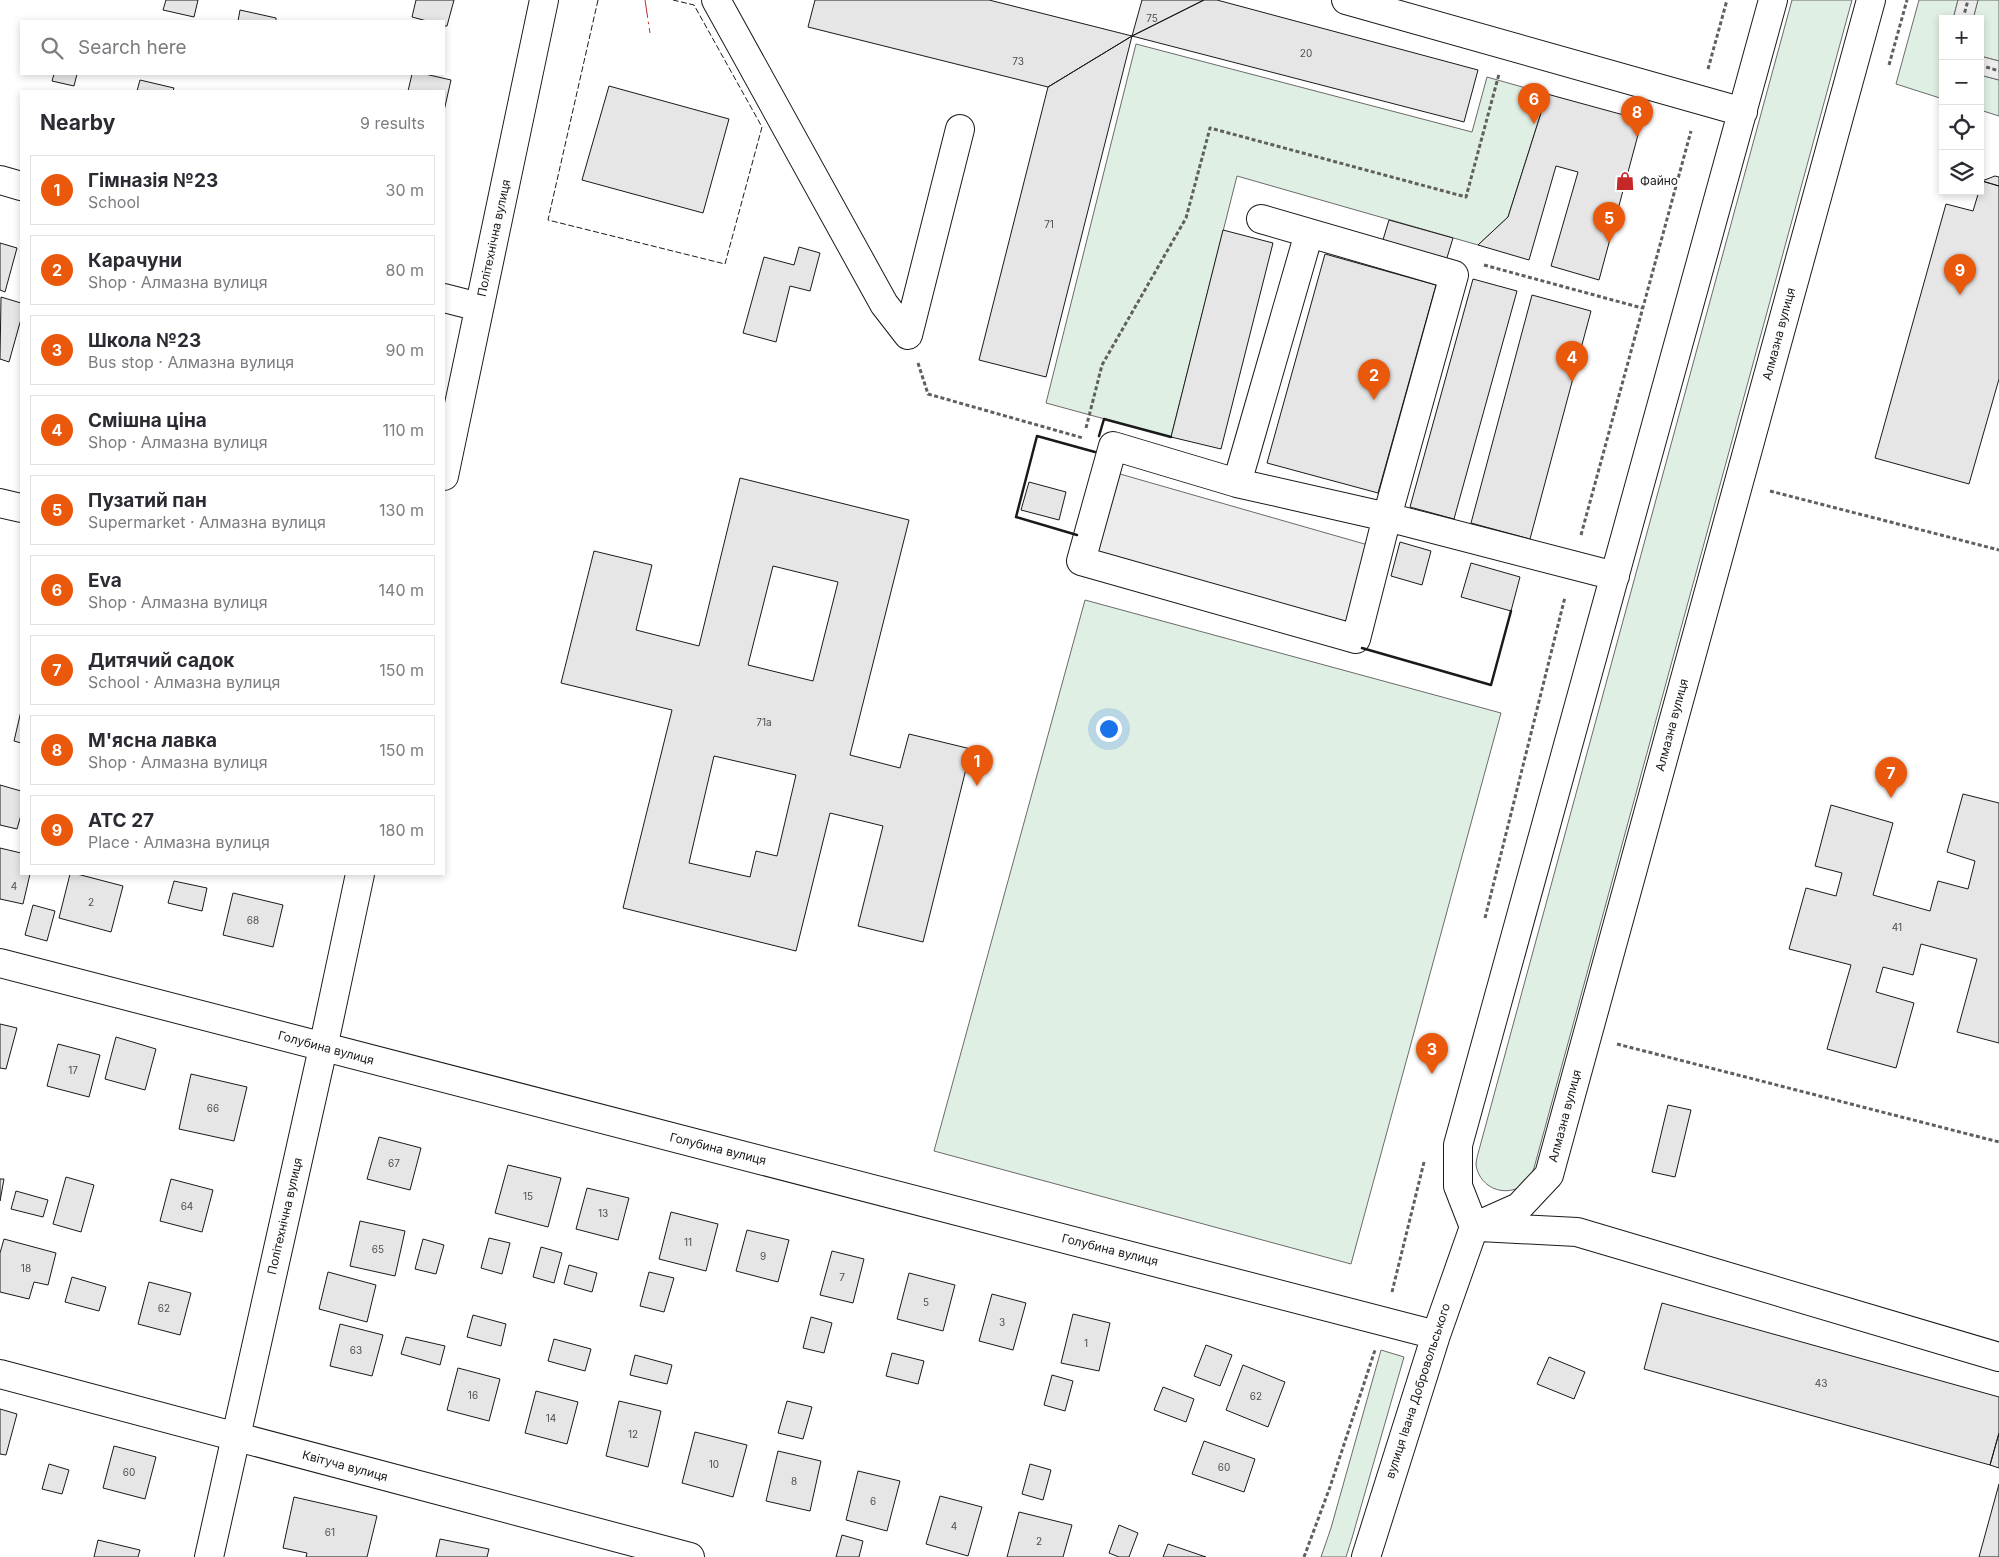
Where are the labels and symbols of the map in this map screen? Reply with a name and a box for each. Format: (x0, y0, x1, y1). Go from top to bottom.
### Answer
house number: 75 (1146, 12, 1158, 24)
house number: 20 (1300, 47, 1312, 59)
house number: 73 (1012, 55, 1024, 67)
pin: 6 (1518, 83, 1550, 124)
pin: 8 (1621, 96, 1653, 137)
shop icon: Файно (1614, 170, 1636, 192)
place label: Файно (1640, 173, 1678, 188)
street label: Політехнічна вулиця (474, 178, 513, 298)
pin: 5 (1593, 202, 1625, 243)
house number: 71 (1044, 218, 1054, 230)
pin: 9 (1944, 254, 1976, 295)
street label: Алмазна вулиця (1759, 286, 1798, 382)
pin: 4 (1556, 341, 1588, 382)
pin: 2 (1358, 359, 1390, 400)
street label: Алмазна вулиця (1652, 677, 1691, 773)
house number: 71а (756, 716, 772, 728)
your location (1096, 716, 1122, 742)
pin: 1 (961, 745, 993, 786)
pin: 7 (1875, 757, 1907, 798)
house number: 4 (11, 880, 17, 892)
house number: 2 (88, 896, 94, 908)
house number: 68 (247, 914, 259, 926)
house number: 41 (1892, 921, 1902, 933)
street label: Голубина вулиця (276, 1027, 376, 1068)
pin: 3 (1416, 1033, 1448, 1074)
house number: 17 (68, 1064, 78, 1076)
street label: Алмазна вулиця (1545, 1068, 1584, 1164)
house number: 66 (207, 1102, 219, 1114)
street label: Голубина вулиця (668, 1129, 768, 1168)
street label: Політехнічна вулиця (264, 1156, 305, 1276)
house number: 67 (388, 1157, 400, 1169)
house number: 15 (523, 1190, 533, 1202)
house number: 64 (181, 1200, 193, 1212)
house number: 13 (598, 1207, 608, 1219)
street label: Голубина вулиця (1060, 1230, 1160, 1269)
house number: 11 (684, 1236, 692, 1248)
house number: 65 (372, 1243, 384, 1255)
house number: 9 (760, 1250, 766, 1262)
house number: 18 (21, 1262, 31, 1274)
house number: 7 (839, 1271, 845, 1283)
house number: 5 (923, 1296, 929, 1308)
street label: вулиця Івана Добровольського (1382, 1301, 1453, 1480)
house number: 62 (158, 1302, 170, 1314)
house number: 3 (999, 1316, 1005, 1328)
house number: 1 (1084, 1337, 1088, 1349)
house number: 63 (350, 1344, 362, 1356)
house number: 43 (1815, 1377, 1827, 1389)
house number: 16 (468, 1389, 478, 1401)
house number: 62 (1250, 1390, 1262, 1402)
house number: 14 (546, 1412, 556, 1424)
house number: 12 (628, 1428, 638, 1440)
street label: Квітуча вулиця (301, 1447, 390, 1484)
house number: 10 (709, 1458, 719, 1470)
house number: 60 (1218, 1461, 1230, 1473)
house number: 60 (123, 1466, 135, 1478)
house number: 8 (791, 1475, 797, 1487)
house number: 6 (870, 1495, 876, 1507)
house number: 4 (951, 1520, 957, 1532)
house number: 61 (325, 1526, 335, 1538)
house number: 2 (1036, 1535, 1042, 1547)

